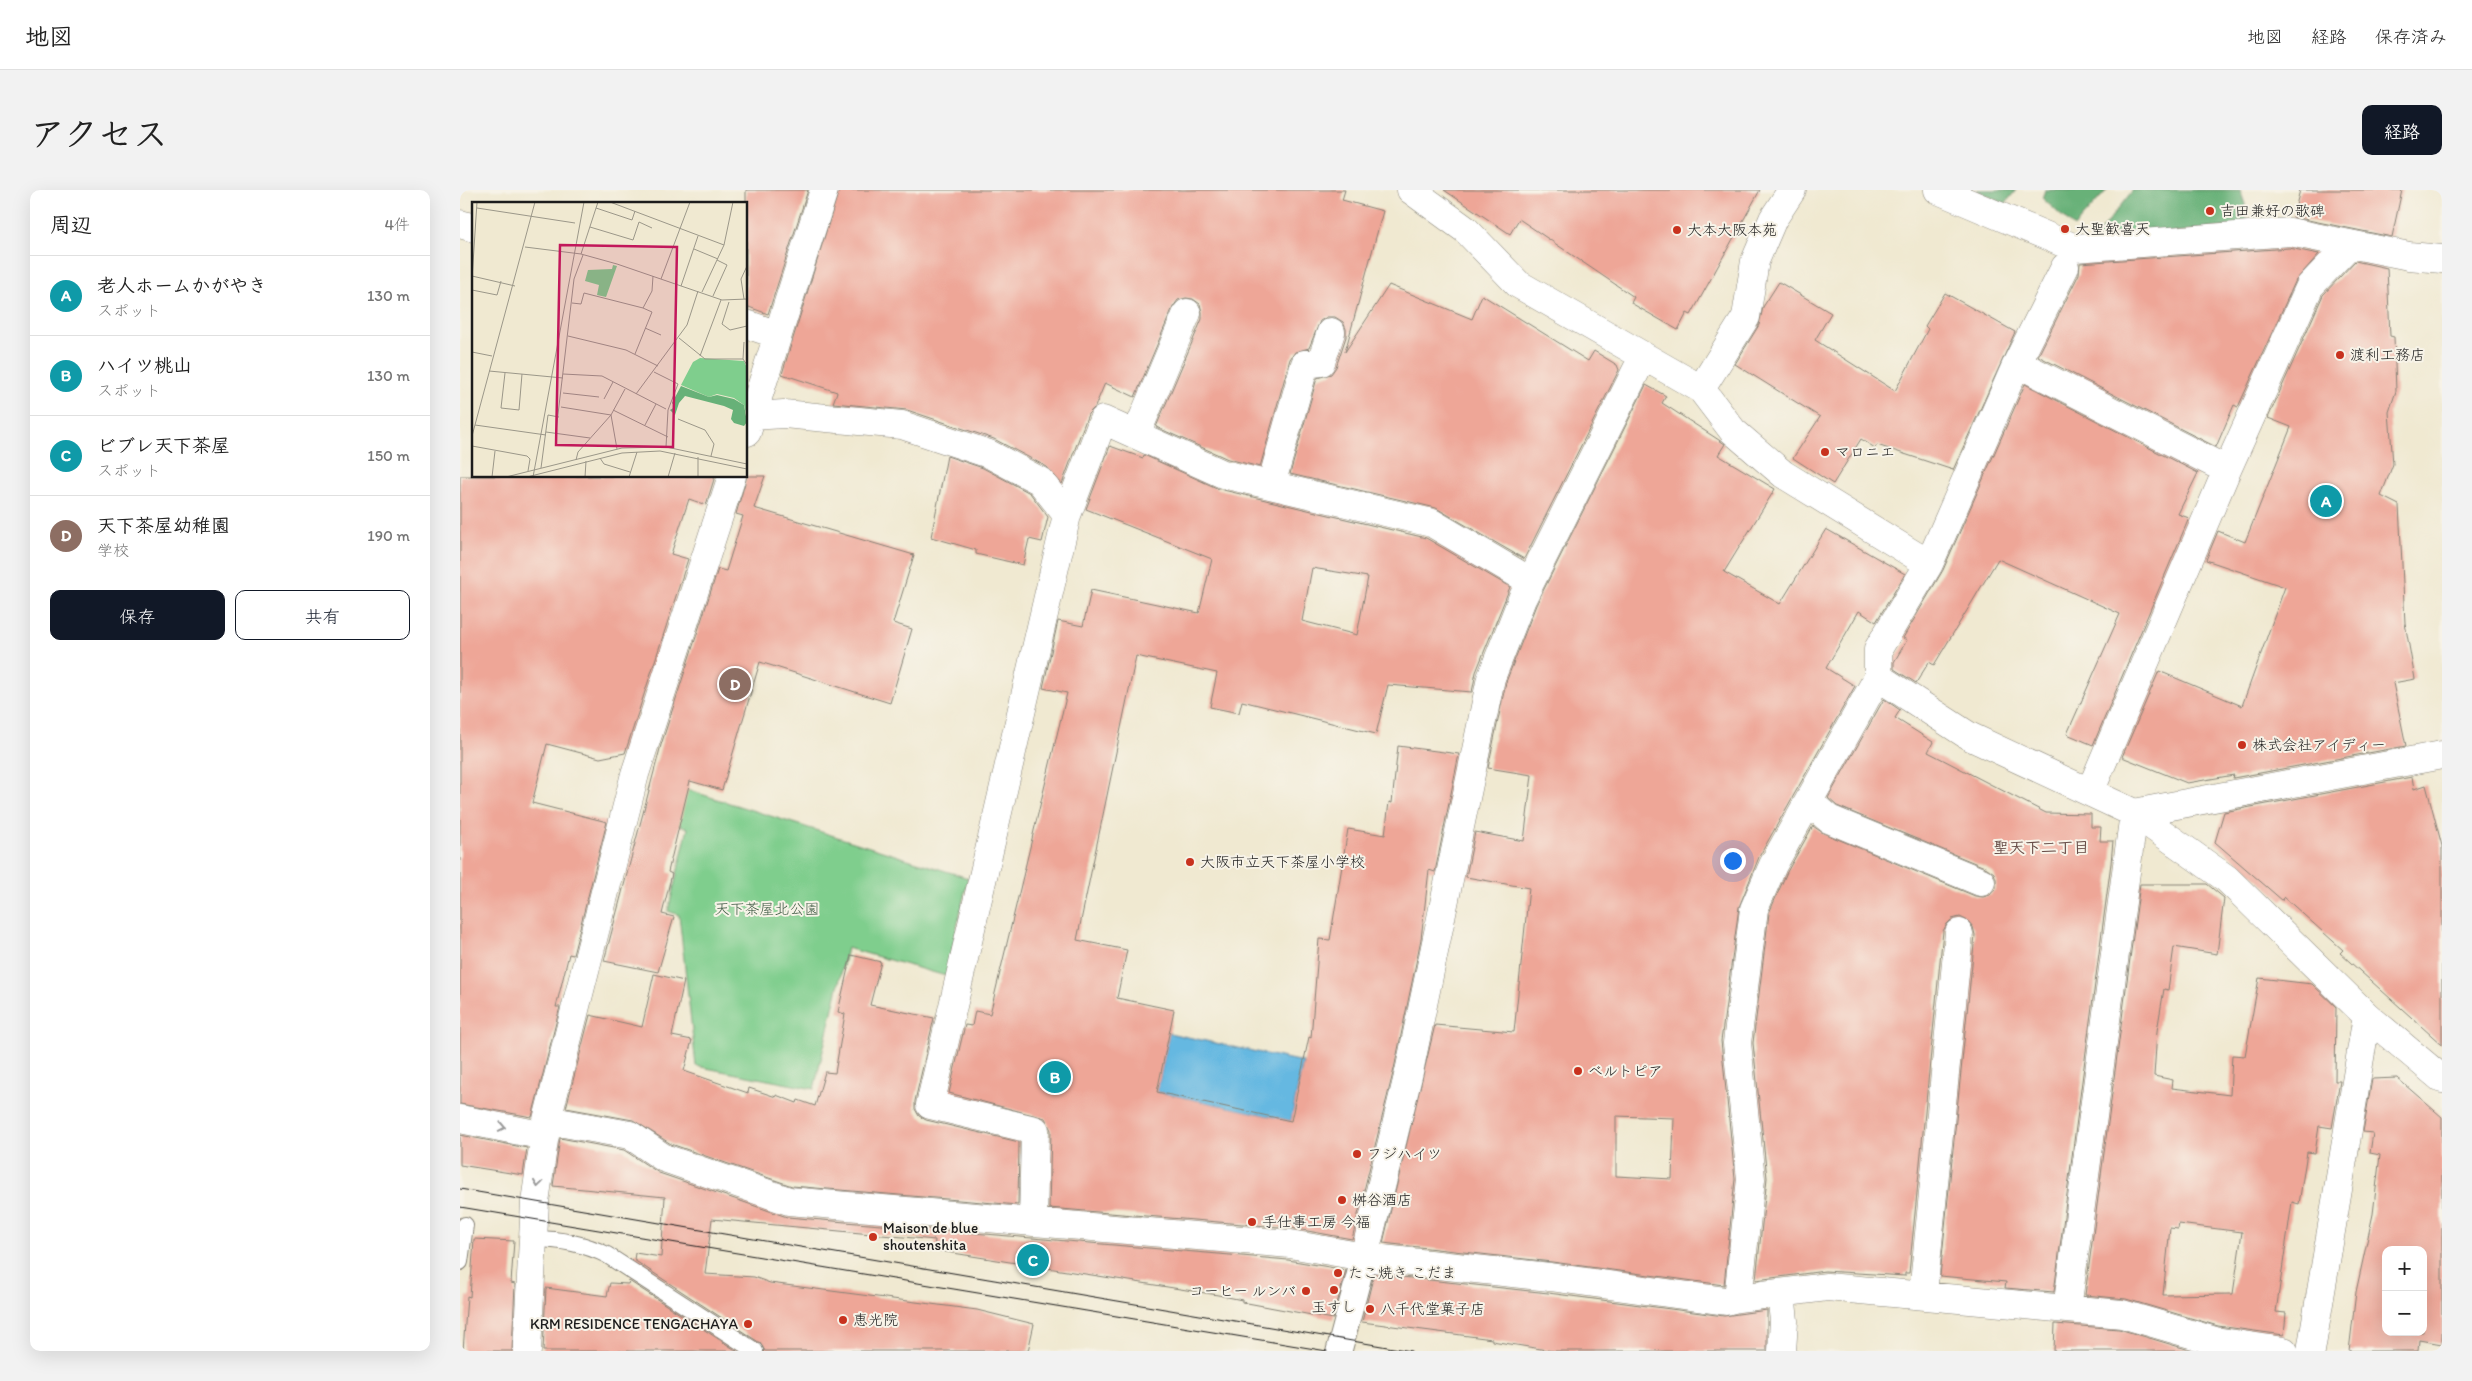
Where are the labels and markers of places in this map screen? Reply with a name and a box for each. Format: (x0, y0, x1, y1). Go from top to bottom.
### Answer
place label: 吉田兼好の歌碑 (2220, 202, 2325, 220)
marker: 吉田兼好の歌碑 (2204, 205, 2216, 217)
place label: 大聖歓喜天 (2075, 220, 2150, 238)
place label: 大本大阪本苑 (1687, 221, 1777, 239)
marker: 大聖歓喜天 (2059, 223, 2071, 235)
marker: 大本大阪本苑 (1671, 224, 1683, 236)
place label: 渡利工務店 (2350, 346, 2425, 364)
marker: 渡利工務店 (2334, 349, 2346, 361)
place label: マロニエ (1835, 443, 1895, 461)
marker: マロニエ (1819, 446, 1831, 458)
pin: A (2310, 482, 2342, 520)
pin: D (719, 665, 751, 703)
place label: 株式会社アイディー (2252, 736, 2386, 754)
marker: 株式会社アイディー (2236, 739, 2248, 751)
place label: 大阪市立天下茶屋小学校 (1200, 853, 1365, 871)
marker: 大阪市立天下茶屋小学校 (1184, 856, 1196, 868)
pin: B (1039, 1058, 1071, 1096)
place label: ベルトピア (1588, 1062, 1663, 1080)
marker: ベルトピア (1572, 1065, 1584, 1077)
place label: フジハイツ (1367, 1145, 1442, 1163)
marker: フジハイツ (1351, 1148, 1363, 1160)
place label: 桝谷酒店 (1352, 1191, 1412, 1209)
marker: 桝谷酒店 (1336, 1194, 1348, 1206)
place label: 手仕事工房 今福 (1262, 1213, 1370, 1231)
marker: 手仕事工房 今福 (1246, 1216, 1258, 1228)
place label: Maison de blue shoutenshita (883, 1219, 978, 1254)
marker: Maison de blue shoutenshita (867, 1231, 879, 1243)
pin: C (1017, 1241, 1049, 1279)
place label: たこ焼き こだま (1348, 1264, 1456, 1282)
marker: たこ焼き こだま (1332, 1267, 1344, 1279)
place label: コーヒー ルンバ (1189, 1282, 1296, 1300)
marker: 玉すし (1328, 1284, 1340, 1296)
marker: コーヒー ルンバ (1300, 1285, 1312, 1297)
place label: 玉すし (1311, 1298, 1357, 1316)
place label: 八千代堂菓子店 (1380, 1300, 1485, 1318)
marker: 八千代堂菓子店 (1364, 1303, 1376, 1315)
place label: 恵光院 (853, 1311, 898, 1329)
marker: 恵光院 (837, 1314, 849, 1326)
place label: KRM RESIDENCE TENGACHAYA (530, 1315, 738, 1333)
marker: KRM RESIDENCE TENGACHAYA (742, 1318, 754, 1330)

